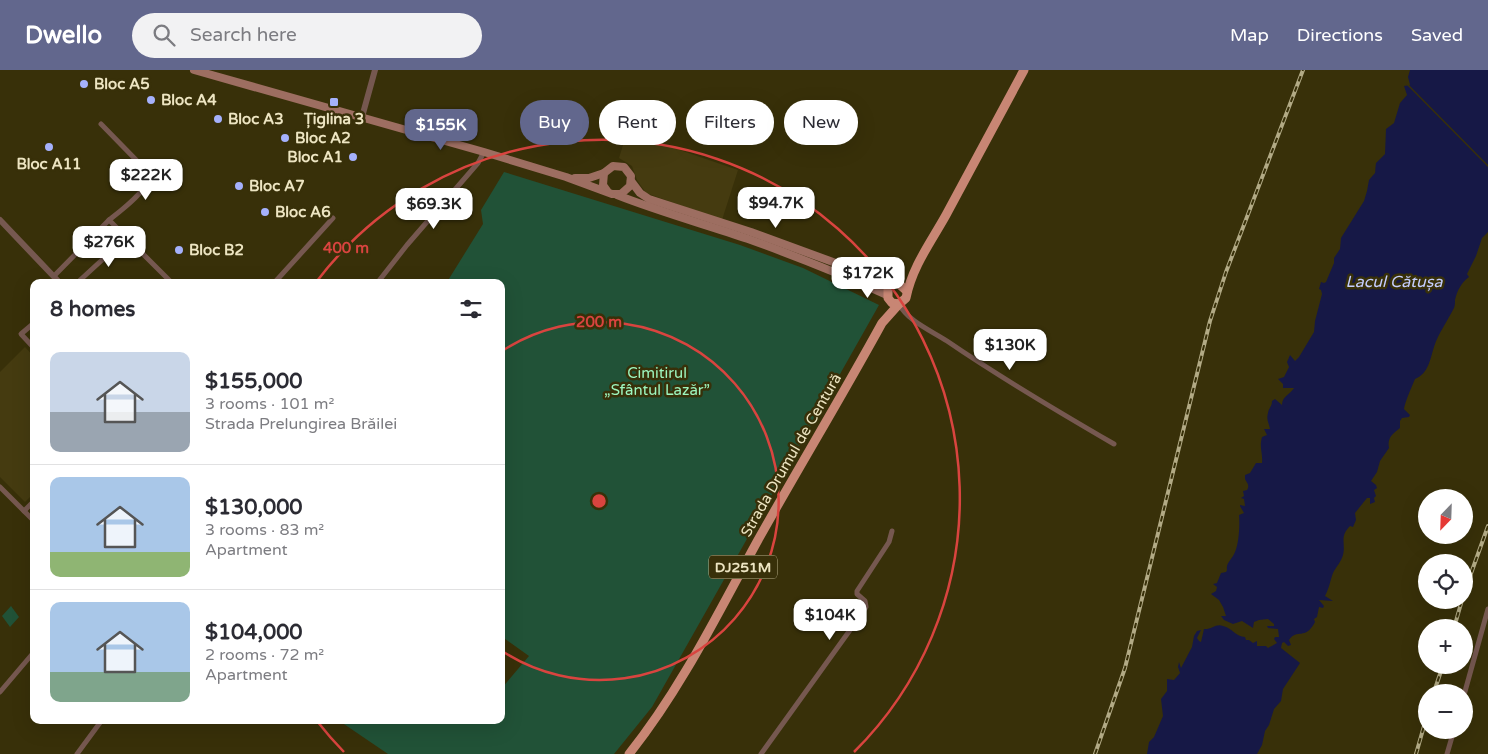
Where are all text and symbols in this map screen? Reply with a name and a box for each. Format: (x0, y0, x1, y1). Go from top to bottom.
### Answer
search box (132, 13, 482, 58)
text: Dwello (25, 21, 102, 50)
icon: search (150, 21, 178, 49)
text: Search here (190, 24, 297, 46)
text: Map (1230, 24, 1269, 46)
text: Directions (1297, 24, 1383, 46)
text: Saved (1411, 24, 1463, 46)
place label: Bloc A5 (94, 75, 150, 93)
marker: Bloc A5 (78, 78, 90, 90)
place label: Bloc A4 (161, 91, 217, 109)
marker: Bloc A4 (145, 94, 157, 106)
marker: Țiglina 3 (328, 96, 340, 108)
chip: Buy (520, 100, 589, 145)
chip: Rent (599, 100, 676, 145)
chip: Filters (686, 100, 774, 145)
chip: New (784, 100, 858, 145)
pin: $155K (406, 108, 476, 151)
place label: Bloc A3 (228, 110, 284, 128)
place label: Țiglina 3 (303, 110, 364, 129)
marker: Bloc A3 (212, 113, 224, 125)
text: $155K (416, 115, 466, 135)
place label: Bloc A2 (295, 129, 351, 147)
marker: Bloc A2 (279, 132, 291, 144)
marker: Bloc A11 (43, 141, 55, 153)
place label: Bloc A1 (287, 148, 343, 166)
marker: Bloc A1 (347, 151, 359, 163)
place label: Bloc A11 (16, 155, 82, 173)
pin: $222K (111, 158, 181, 201)
text: $222K (121, 165, 171, 185)
place label: Bloc A7 (249, 177, 305, 195)
marker: Bloc A7 (233, 180, 245, 192)
pin: $94.7K (735, 186, 817, 229)
pin: $69.3K (393, 188, 475, 230)
text: $94.7K (749, 193, 803, 213)
text: $69.3K (407, 194, 461, 214)
place label: Bloc A6 (275, 203, 331, 221)
marker: Bloc A6 (259, 206, 271, 218)
pin: $276K (74, 226, 144, 268)
text: $276K (84, 232, 134, 252)
text: 400 m (323, 239, 369, 257)
place label: Bloc B2 (189, 241, 244, 259)
marker: Bloc B2 (173, 244, 185, 256)
pin: $172K (833, 256, 903, 299)
text: $172K (843, 263, 893, 283)
water label: Lacul Cătușa (1345, 272, 1444, 292)
icon: filters (457, 295, 485, 323)
text: 8 homes (50, 297, 135, 322)
text: 200 m (576, 313, 622, 331)
pin: $130K (975, 328, 1045, 371)
text: $130K (985, 335, 1035, 355)
park label: Cimitirul „Sfântul Lazăr” (604, 364, 710, 399)
text: $155,000 (205, 369, 302, 394)
street label: Strada Drumul de Centură (737, 370, 845, 540)
icon: home (90, 372, 150, 432)
text: 3 rooms · 101 m² (205, 394, 334, 414)
text: Strada Prelungirea Brăilei (205, 414, 397, 434)
north arrow (1418, 489, 1472, 544)
map controls (1418, 489, 1473, 739)
centre of rings (590, 492, 608, 510)
text: $130,000 (205, 495, 303, 520)
icon: home (90, 497, 150, 557)
text: 3 rooms · 83 m² (205, 520, 324, 540)
text: Apartment (205, 540, 288, 560)
button: locate (1418, 554, 1473, 609)
road number: DJ251M (709, 556, 777, 578)
pin: $104K (795, 598, 865, 641)
text: $104K (805, 605, 855, 625)
button: + (1418, 619, 1473, 674)
text: $104,000 (205, 620, 303, 645)
icon: home (90, 622, 150, 682)
text: 2 rooms · 72 m² (205, 645, 324, 665)
text: Apartment (205, 665, 288, 685)
button: − (1418, 684, 1473, 739)

